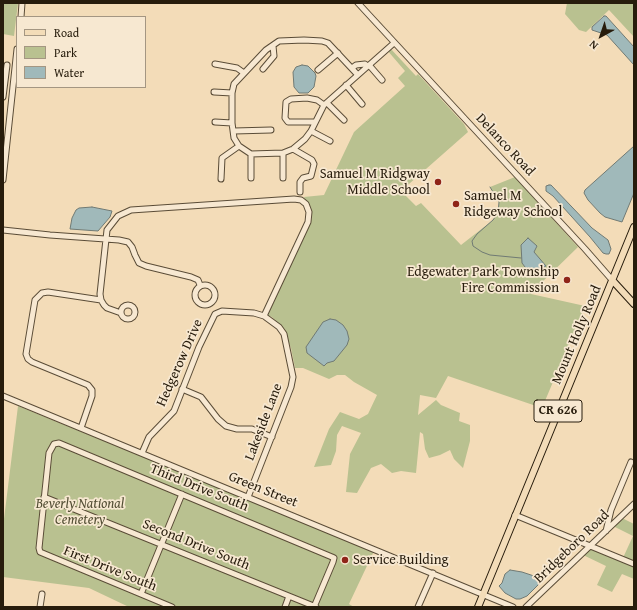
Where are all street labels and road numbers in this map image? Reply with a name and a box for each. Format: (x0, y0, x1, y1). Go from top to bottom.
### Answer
street label: Delanco Road (472, 110, 538, 180)
street label: Mount Holly Road (549, 283, 605, 387)
street label: Hedgerow Drive (153, 317, 207, 409)
street label: Lakeside Lane (242, 381, 286, 463)
road number: CR 626 (534, 400, 582, 422)
street label: Third Drive South (147, 461, 251, 515)
street label: Green Street (226, 468, 300, 512)
street label: Bridgeboro Road (531, 507, 613, 587)
street label: Second Drive South (140, 516, 252, 574)
street label: First Drive South (61, 543, 159, 595)

